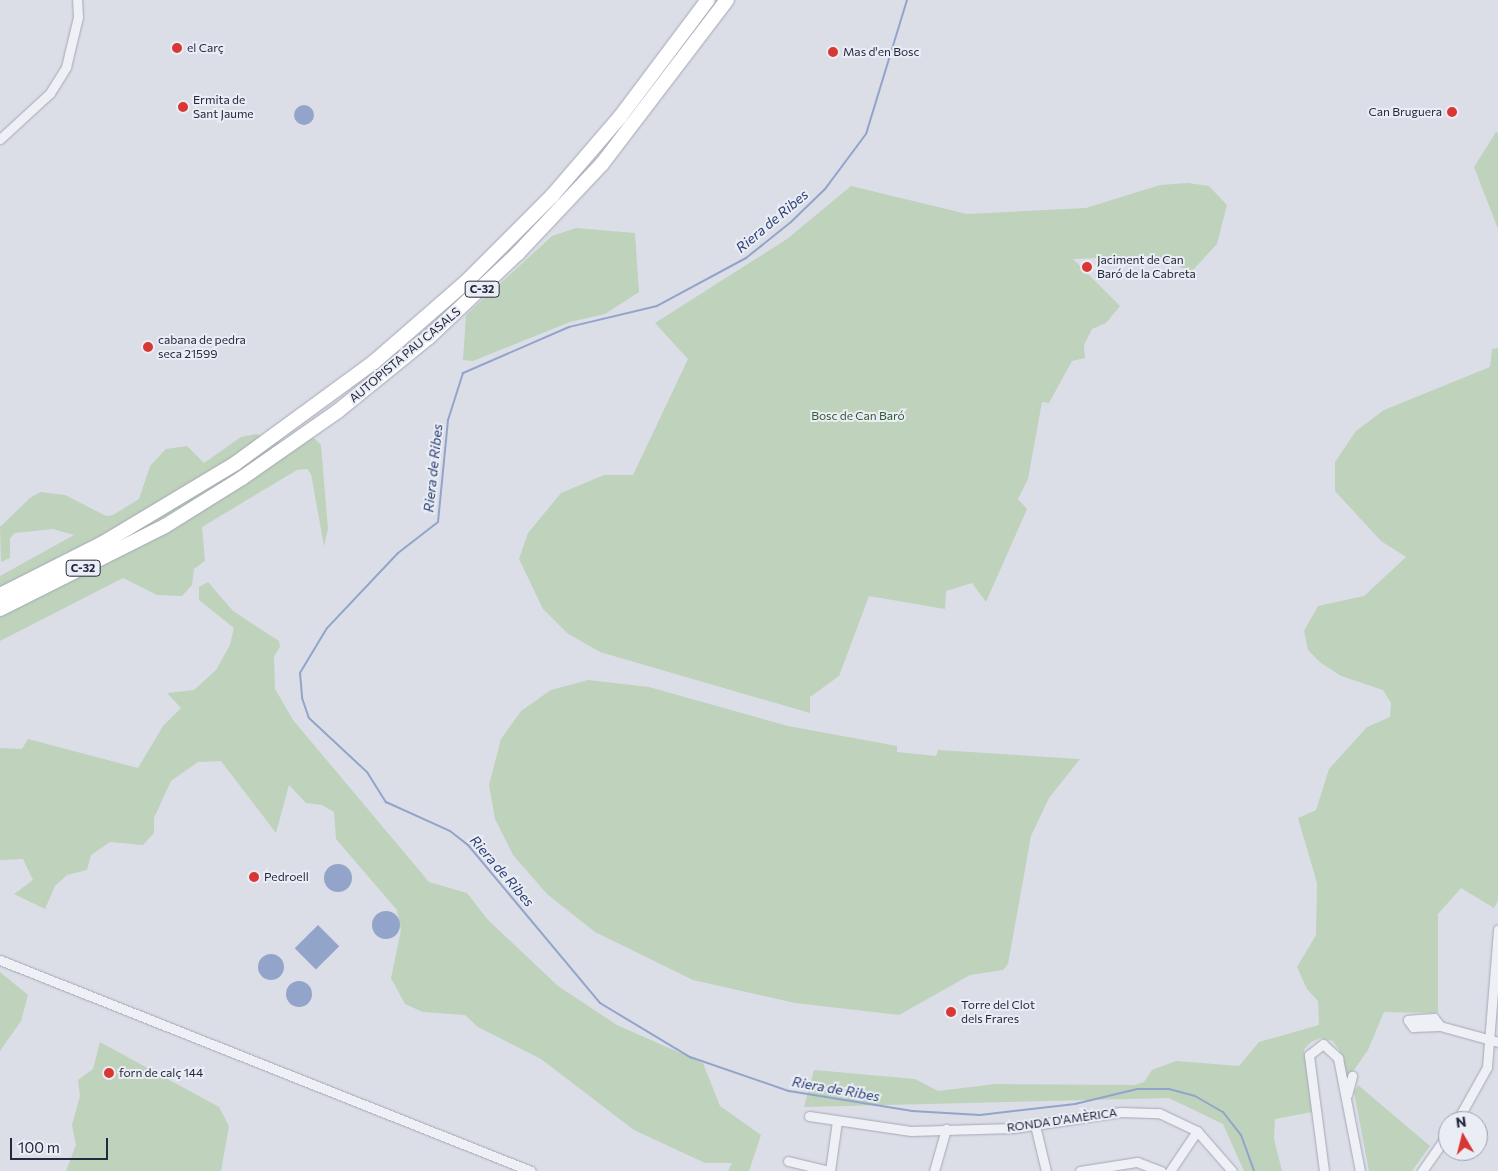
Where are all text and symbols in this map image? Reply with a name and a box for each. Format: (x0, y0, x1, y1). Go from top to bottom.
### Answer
place label: el Carç (187, 41, 224, 55)
marker: el Carç (171, 42, 183, 54)
place label: Mas d'en Bosc (843, 45, 919, 59)
marker: Mas d'en Bosc (827, 46, 839, 58)
place label: Ermita de Sant Jaume (193, 93, 254, 121)
marker: Ermita de Sant Jaume (177, 101, 189, 113)
place label: Can Bruguera (1369, 105, 1442, 119)
marker: Can Bruguera (1446, 106, 1458, 118)
water label: Riera de Ribes (733, 186, 811, 256)
place label: Jaciment de Can Baró de la Cabreta (1097, 253, 1196, 281)
marker: Jaciment de Can Baró de la Cabreta (1081, 261, 1093, 273)
road number: C-32 (464, 280, 500, 298)
street label: AUTOPISTA PAU CASALS (347, 304, 463, 406)
place label: cabana de pedra seca 21599 (158, 333, 246, 361)
marker: cabana de pedra seca 21599 (142, 341, 154, 353)
park label: Bosc de Can Baró (811, 409, 905, 423)
water label: Riera de Ribes (420, 423, 446, 513)
road number: C-32 (66, 560, 100, 576)
water label: Riera de Ribes (466, 832, 538, 910)
place label: Pedroell (264, 870, 309, 884)
marker: Pedroell (248, 871, 260, 883)
place label: Torre del Clot dels Frares (961, 998, 1035, 1026)
marker: Torre del Clot dels Frares (945, 1006, 957, 1018)
place label: forn de calç 144 (119, 1066, 203, 1080)
marker: forn de calç 144 (103, 1067, 115, 1079)
water label: Riera de Ribes (791, 1073, 881, 1105)
street label: RONDA D'AMÈRICA (1006, 1105, 1118, 1135)
north arrow (1438, 1111, 1488, 1161)
text: N (1455, 1112, 1467, 1131)
scale bar (12, 1128, 110, 1160)
text: 100 m (18, 1138, 60, 1156)

